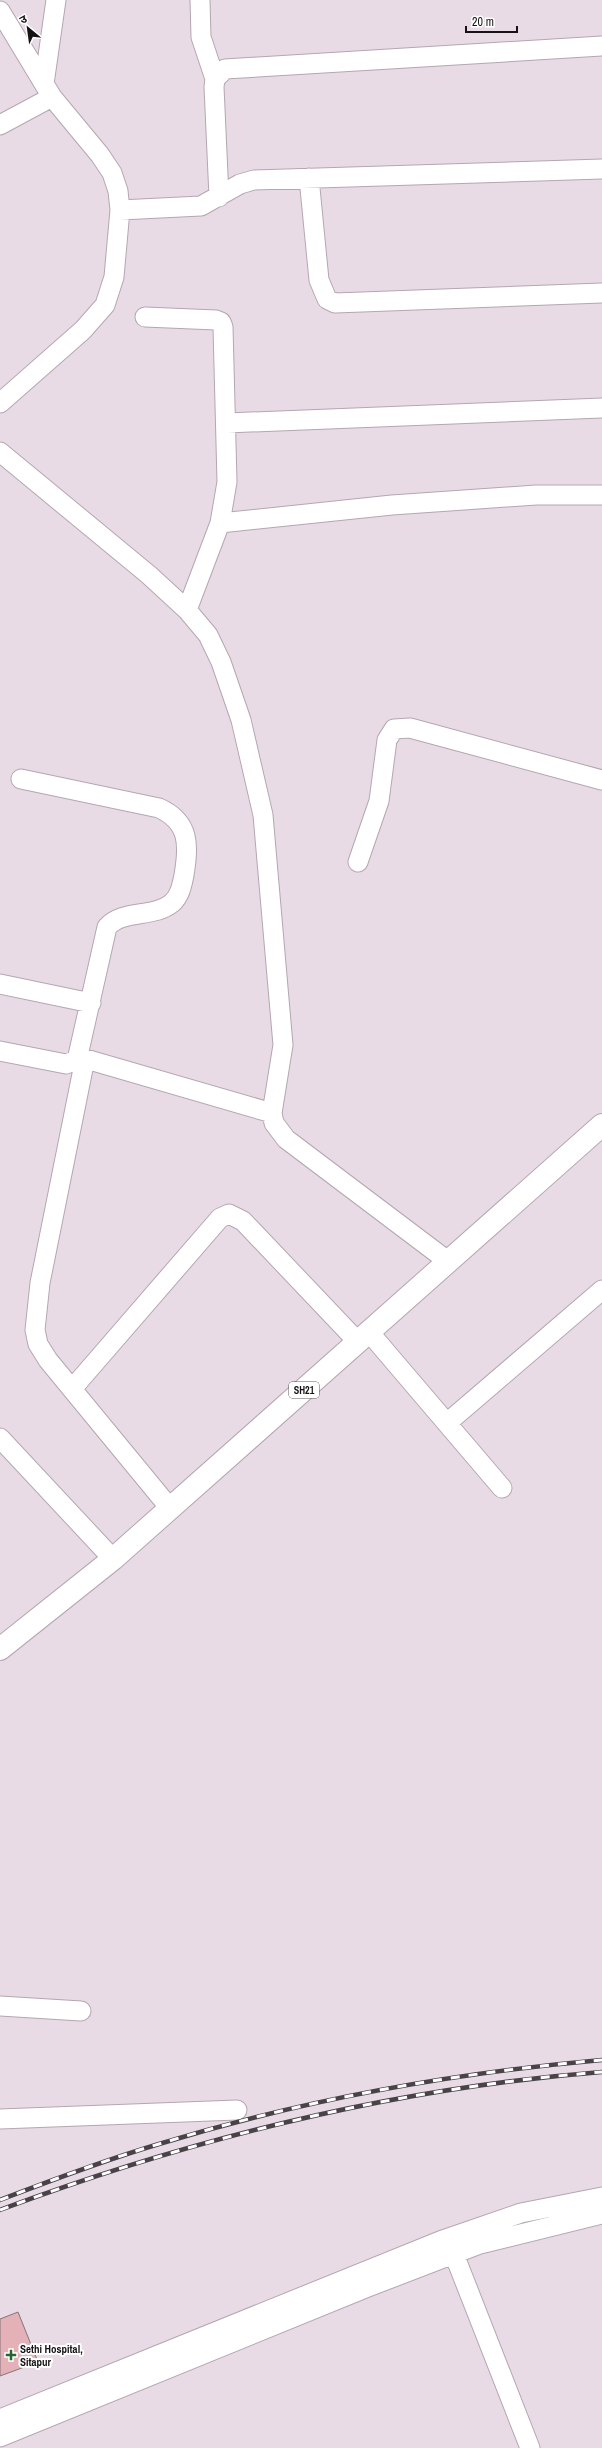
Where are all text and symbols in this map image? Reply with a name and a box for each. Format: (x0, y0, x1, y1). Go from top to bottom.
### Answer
north arrow (8, 8, 48, 48)
scale bar (466, 8, 517, 34)
text: उ (17, 11, 30, 27)
text: 20 m (472, 14, 494, 30)
road number: SH21 (289, 1382, 319, 1398)
place label: Sethi Hospital, Sitapur (20, 2342, 83, 2369)
marker: Sethi Hospital, Sitapur (5, 2349, 17, 2361)

